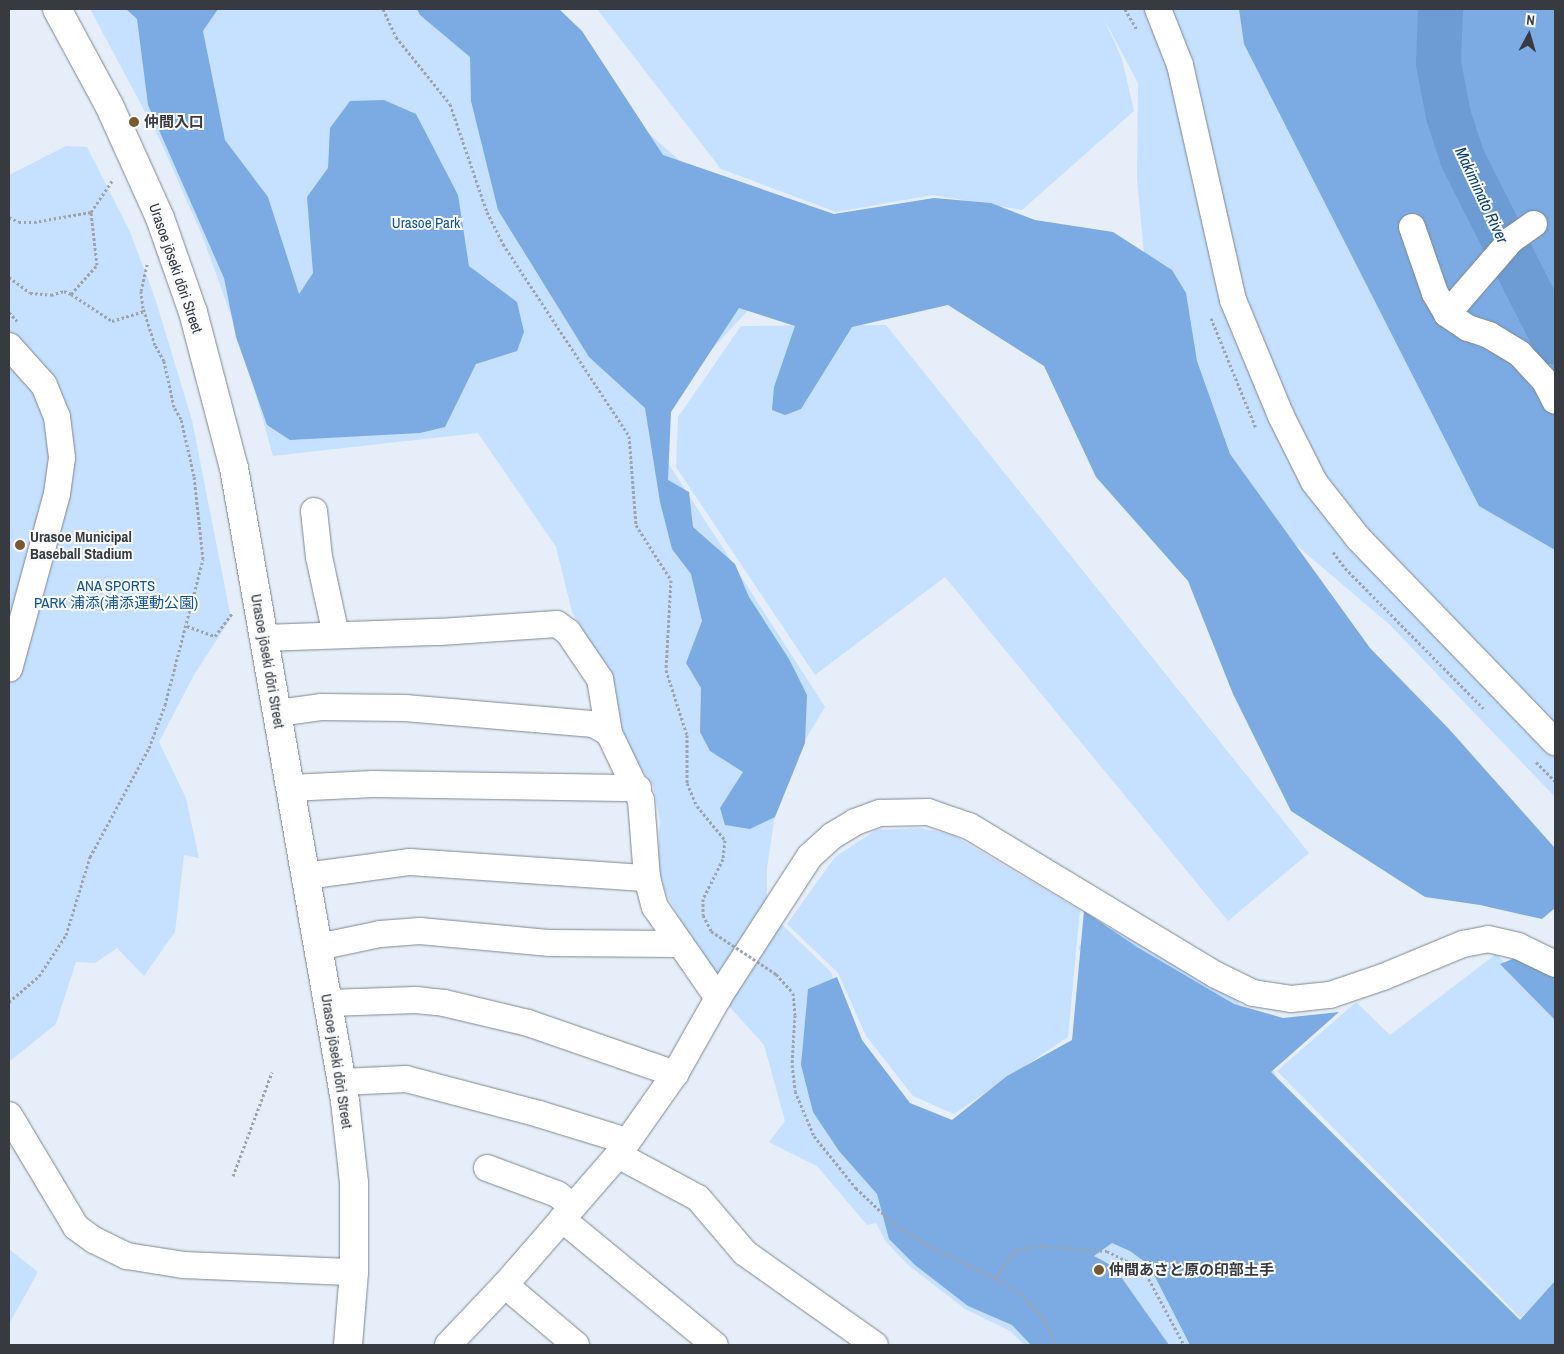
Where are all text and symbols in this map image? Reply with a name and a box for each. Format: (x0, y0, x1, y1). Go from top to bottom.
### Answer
north arrow (1504, 10, 1554, 60)
text: N (1525, 11, 1536, 29)
place label: 仲間入口 (144, 113, 204, 131)
marker: 仲間入口 (128, 116, 140, 128)
water label: Makiminato River (1451, 144, 1513, 246)
street label: Urasoe jōseki dōri Street (145, 201, 207, 335)
park label: Urasoe Park (392, 214, 460, 232)
place label: Urasoe Municipal Baseball Stadium (30, 527, 133, 562)
marker: Urasoe Municipal Baseball Stadium (14, 539, 26, 551)
park label: ANA SPORTS PARK 浦添(浦添運動公園) (34, 576, 198, 611)
street label: Urasoe jōseki dōri Street (247, 592, 289, 730)
street label: Urasoe jōseki dōri Street (317, 992, 357, 1130)
place label: 仲間あさと原の印部土手 (1109, 1261, 1274, 1279)
marker: 仲間あさと原の印部土手 (1093, 1264, 1105, 1276)

